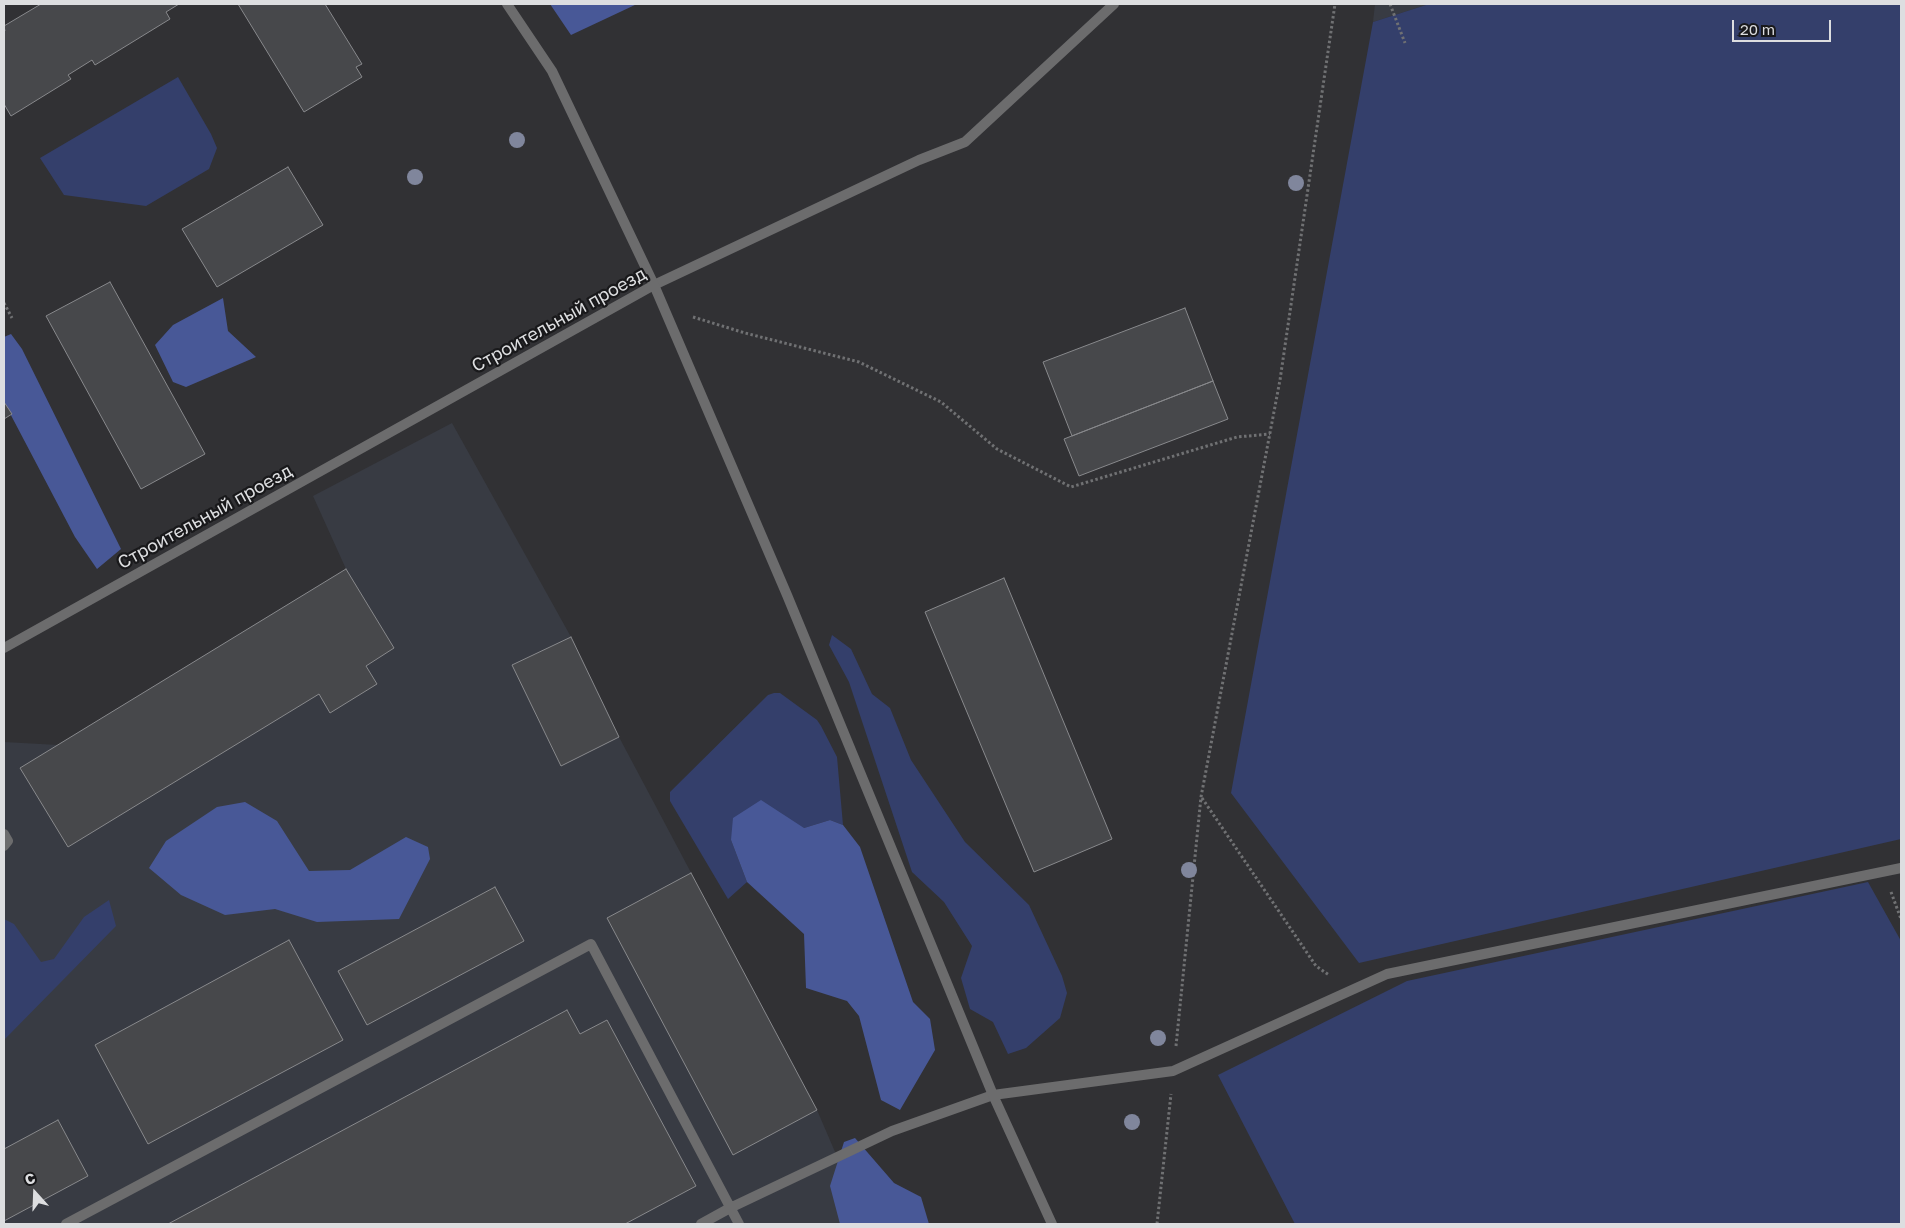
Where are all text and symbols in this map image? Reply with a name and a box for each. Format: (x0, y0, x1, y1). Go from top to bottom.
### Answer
scale bar (1735, 10, 1834, 42)
text: 20 m (1740, 20, 1775, 38)
street label: Строительный проезд (468, 263, 650, 377)
street label: Строительный проезд (114, 460, 296, 574)
north arrow (10, 1168, 60, 1218)
text: С (22, 1169, 37, 1188)

